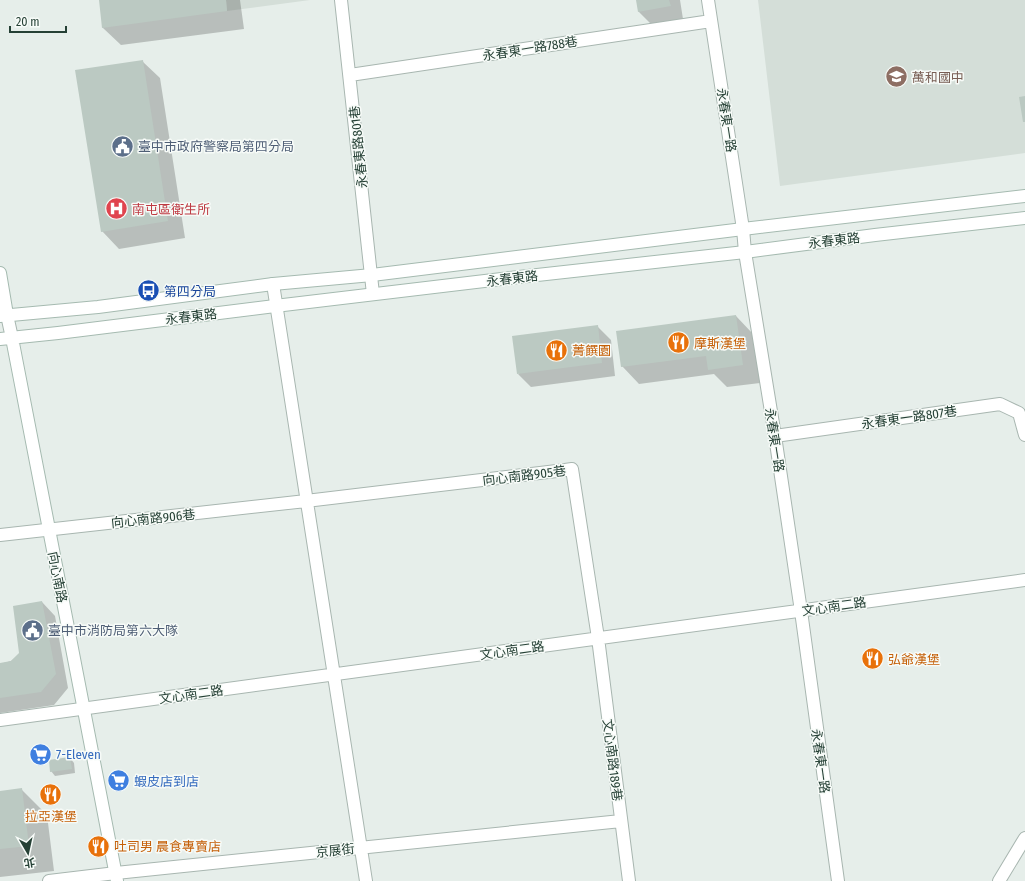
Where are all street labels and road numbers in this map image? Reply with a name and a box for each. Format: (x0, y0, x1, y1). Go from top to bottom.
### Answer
street label: 永春東一路788巷 (481, 34, 579, 63)
street label: 永春東一路 (714, 87, 739, 153)
street label: 永春東路801巷 (347, 105, 370, 189)
street label: 永春東路 (807, 230, 861, 251)
street label: 永春東路 (485, 268, 539, 289)
street label: 永春東路 (164, 306, 218, 327)
street label: 永春東一路807巷 (860, 403, 958, 432)
street label: 永春東一路 (762, 407, 787, 473)
street label: 向心南路905巷 (481, 463, 567, 488)
street label: 向心南路906巷 (110, 507, 196, 530)
street label: 向心南路 (45, 550, 70, 604)
street label: 文心南二路 (801, 595, 867, 618)
street label: 文心南二路 (479, 639, 545, 662)
street label: 文心南二路 (158, 683, 224, 706)
street label: 文心南路189巷 (600, 718, 625, 802)
street label: 永春東一路 (809, 728, 832, 794)
street label: 京展街 (315, 841, 355, 860)

